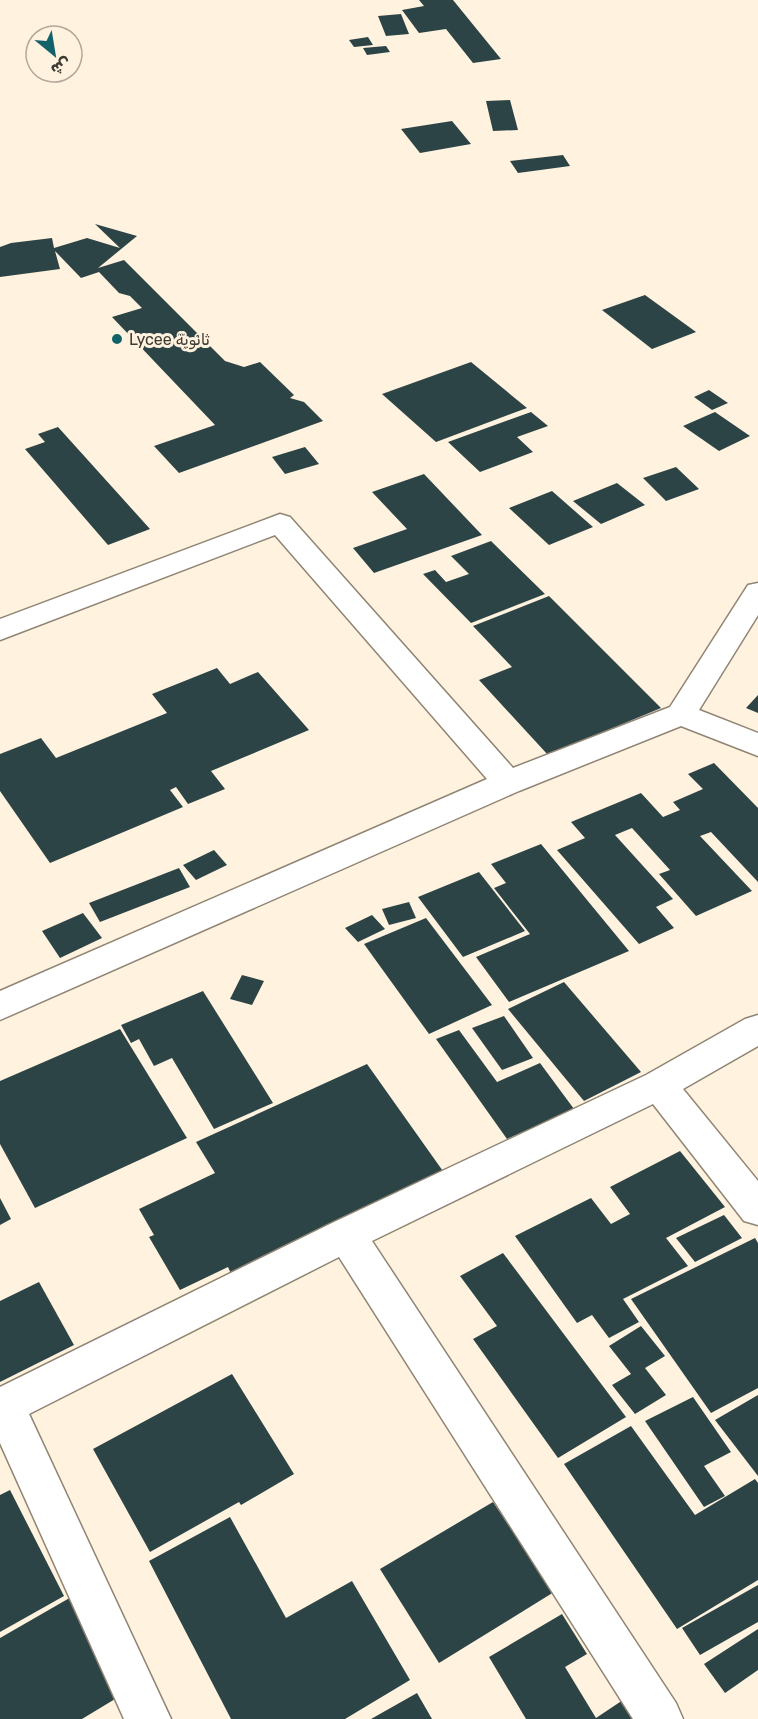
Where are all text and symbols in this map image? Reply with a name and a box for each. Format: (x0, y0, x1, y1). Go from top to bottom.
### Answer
north arrow (24, 24, 84, 84)
text: ش (48, 53, 75, 80)
place label: Lycee ثانوية (129, 330, 210, 350)
marker: Lycee ثانوية (110, 332, 124, 346)

